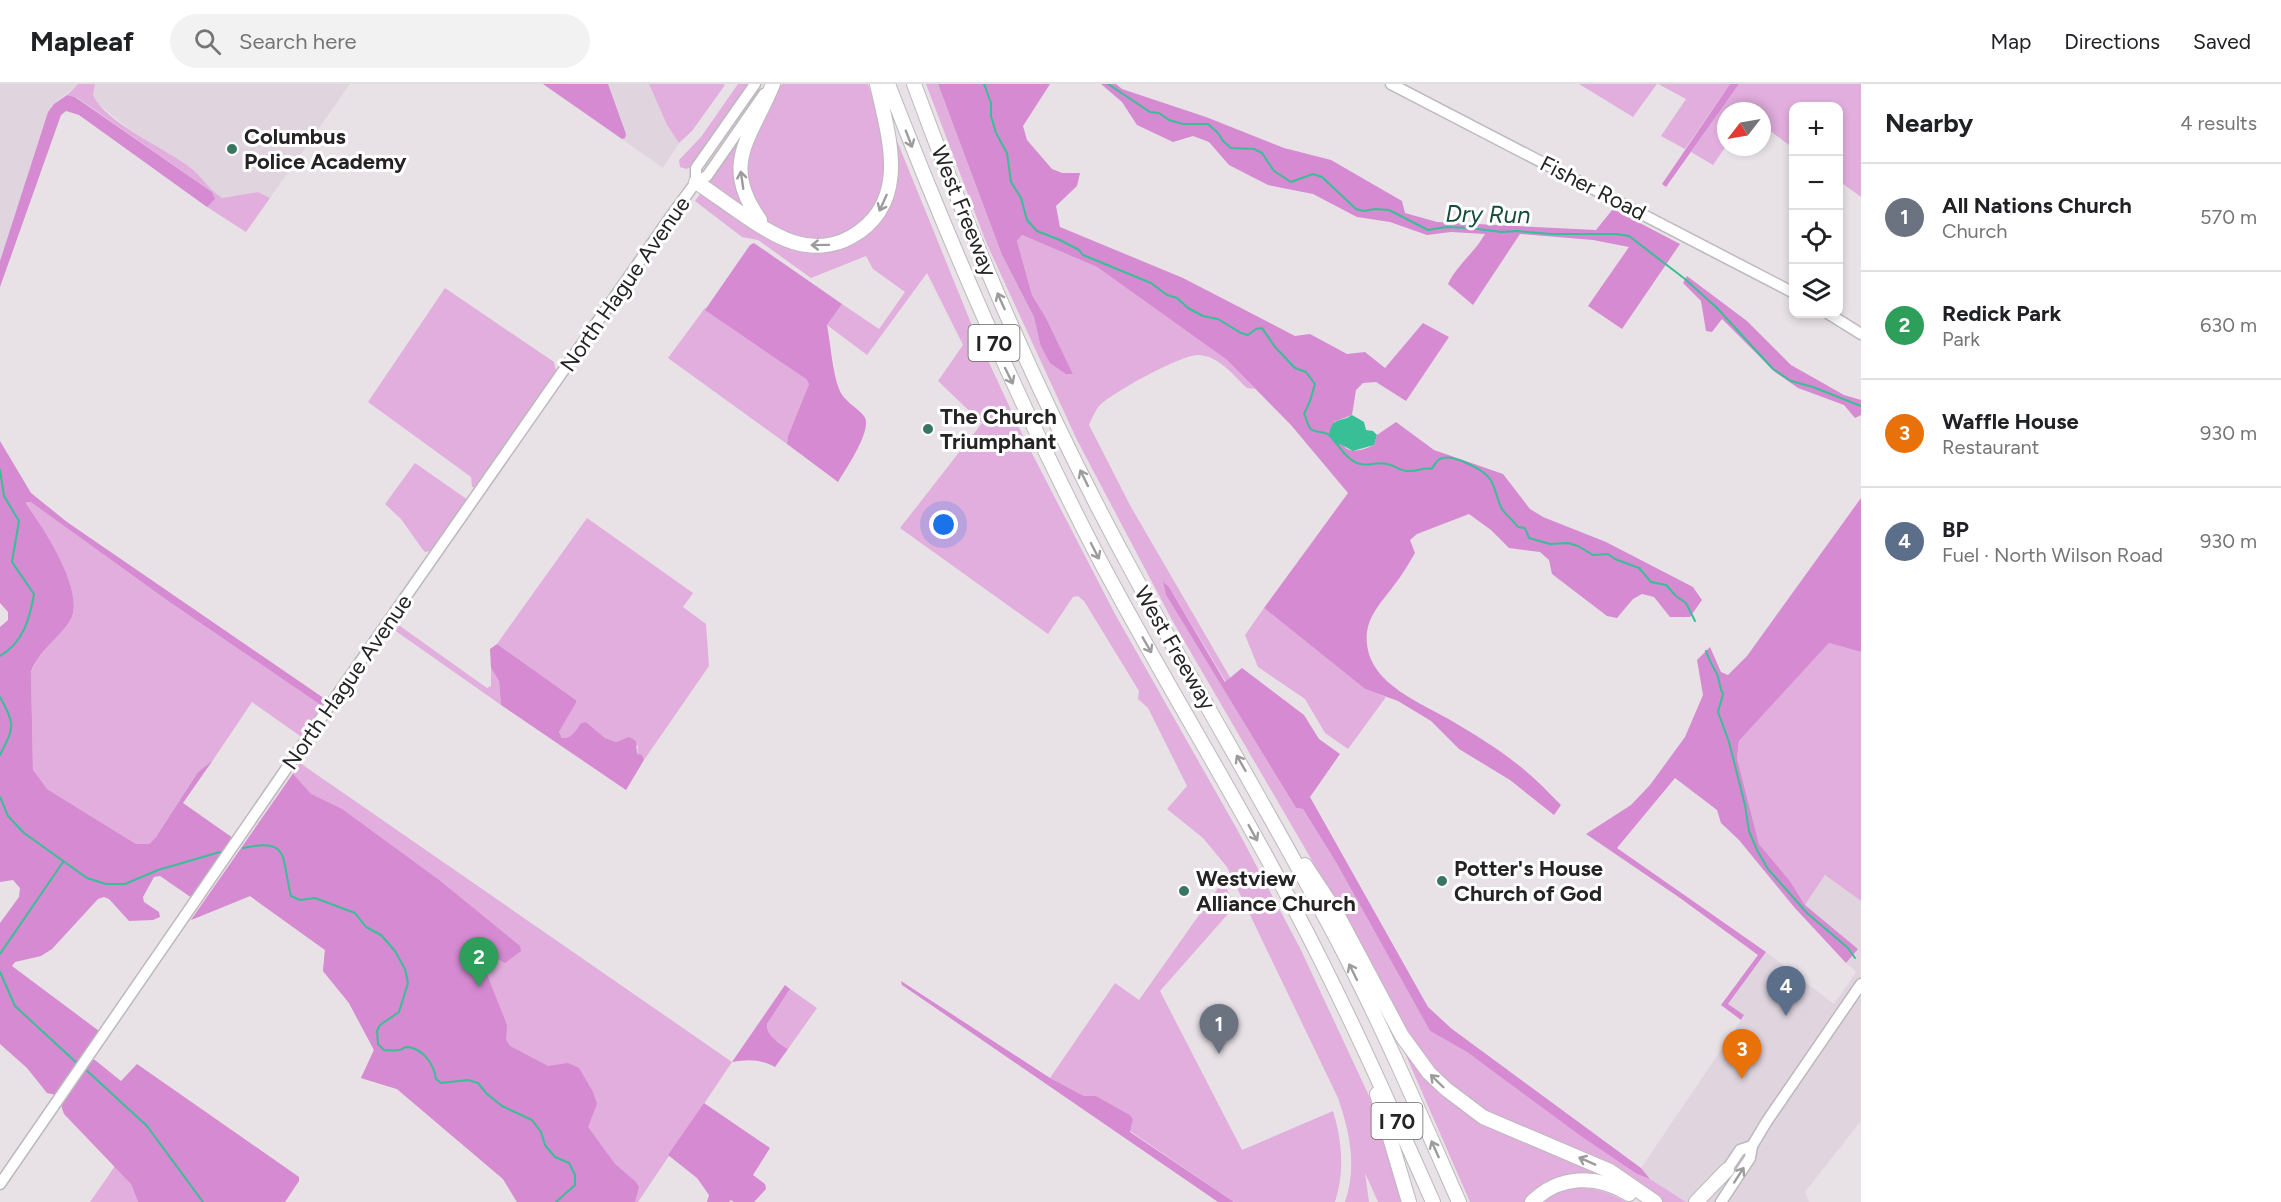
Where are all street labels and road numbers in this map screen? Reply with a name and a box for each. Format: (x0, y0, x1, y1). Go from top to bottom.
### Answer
street label: West Freeway (925, 142, 1003, 281)
street label: Fisher Road (1536, 150, 1650, 226)
street label: North Hague Avenue (554, 191, 696, 377)
road number: I 70 (968, 325, 1020, 361)
street label: West Freeway (1129, 581, 1222, 715)
street label: North Hague Avenue (276, 589, 418, 775)
road number: I 70 (1372, 1103, 1422, 1139)

